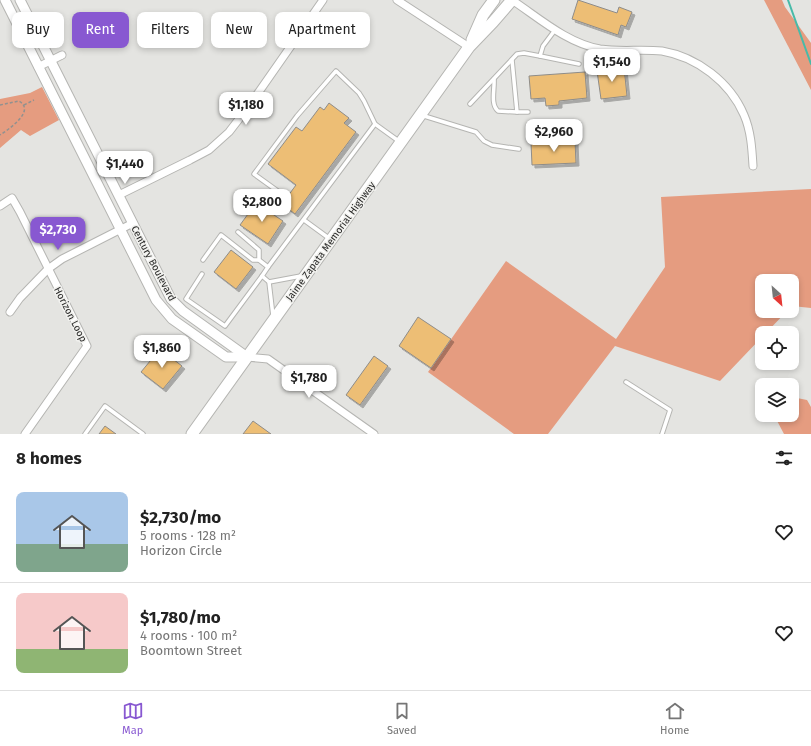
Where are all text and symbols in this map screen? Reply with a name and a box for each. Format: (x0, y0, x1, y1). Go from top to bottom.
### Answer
chip: Buy (12, 12, 64, 48)
chip: Rent (72, 12, 129, 48)
chip: Filters (137, 12, 203, 48)
chip: New (211, 12, 267, 48)
chip: Apartment (275, 12, 370, 48)
pin: $1,540 (579, 49, 645, 83)
text: $1,540 (593, 54, 631, 69)
pin: $1,180 (213, 92, 279, 126)
text: $1,180 (228, 97, 264, 112)
pin: $2,960 (521, 119, 587, 153)
text: $2,960 (535, 124, 573, 139)
pin: $1,440 (92, 151, 158, 185)
text: $1,440 (106, 156, 144, 171)
street label: Jaime Zapata Memorial Highway (283, 180, 378, 304)
pin: $2,800 (229, 189, 295, 223)
text: $2,800 (242, 194, 282, 209)
pin: $2,730 (25, 217, 91, 251)
text: $2,730 (39, 222, 77, 237)
street label: Century Boulevard (128, 224, 178, 303)
north arrow (755, 274, 799, 318)
map controls (755, 274, 799, 422)
street label: Horizon Loop (51, 285, 89, 344)
button: locate (755, 326, 799, 370)
pin: $1,860 (129, 335, 195, 369)
text: $1,860 (143, 340, 181, 355)
pin: $1,780 (276, 365, 342, 399)
text: $1,780 (291, 370, 327, 385)
button: layers (755, 378, 799, 422)
icon: filters (773, 447, 795, 469)
text: 8 homes (16, 448, 82, 469)
text: $2,730/mo (140, 507, 221, 528)
icon: home (48, 508, 96, 556)
icon: heart (773, 521, 795, 543)
text: 5 rooms · 128 m² (140, 528, 236, 543)
text: Horizon Circle (140, 543, 222, 558)
text: $1,780/mo (140, 607, 221, 628)
icon: home (48, 609, 96, 657)
icon: heart (773, 622, 795, 644)
text: 4 rooms · 100 m² (140, 628, 237, 643)
text: Boomtown Street (140, 643, 242, 658)
tab: Map (122, 700, 144, 737)
tab: Saved (387, 700, 417, 737)
tab: Home (660, 700, 689, 737)

